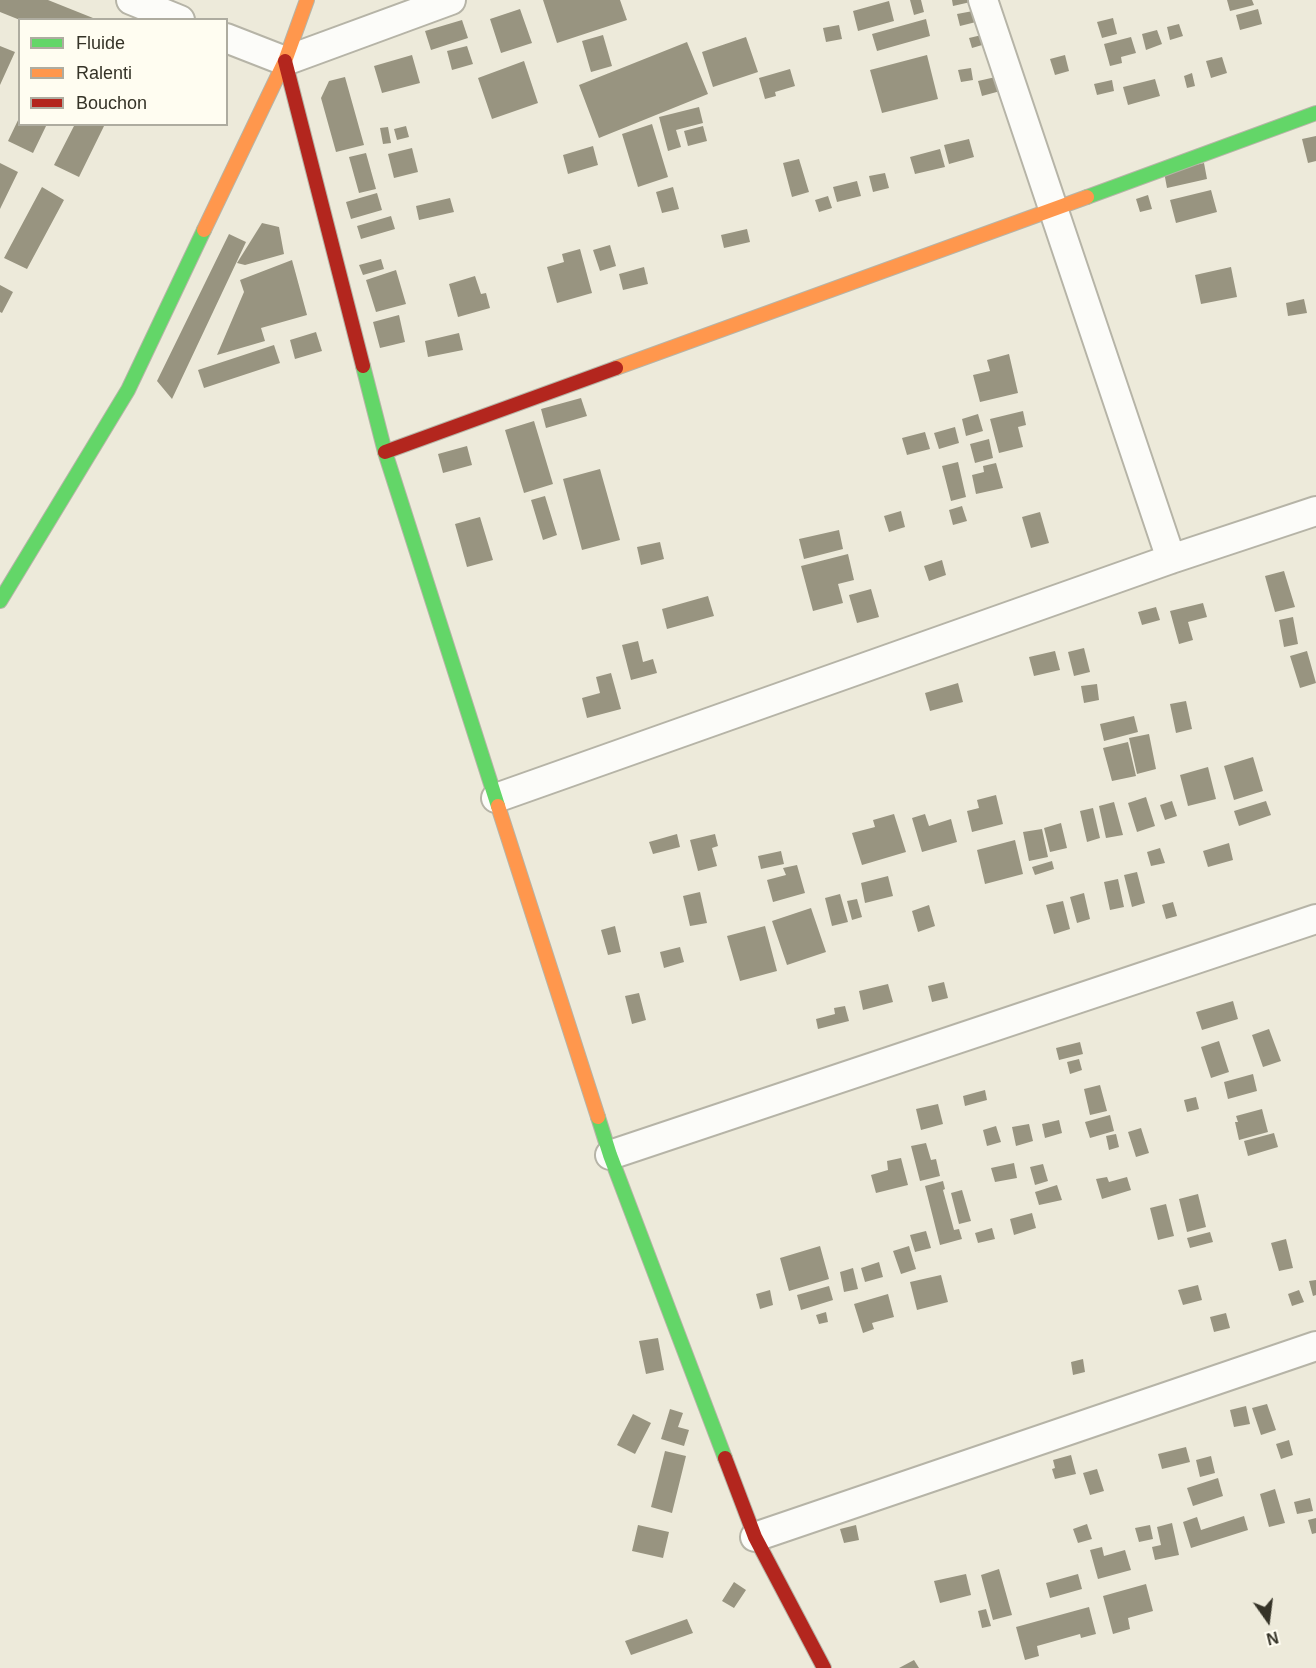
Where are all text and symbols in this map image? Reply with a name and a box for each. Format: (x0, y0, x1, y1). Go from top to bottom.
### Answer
legend (18, 18, 228, 126)
text: Fluide (76, 33, 125, 53)
text: Ralenti (76, 63, 132, 83)
text: Bouchon (76, 93, 147, 113)
north arrow (1238, 1590, 1298, 1650)
text: N (1265, 1628, 1280, 1648)

